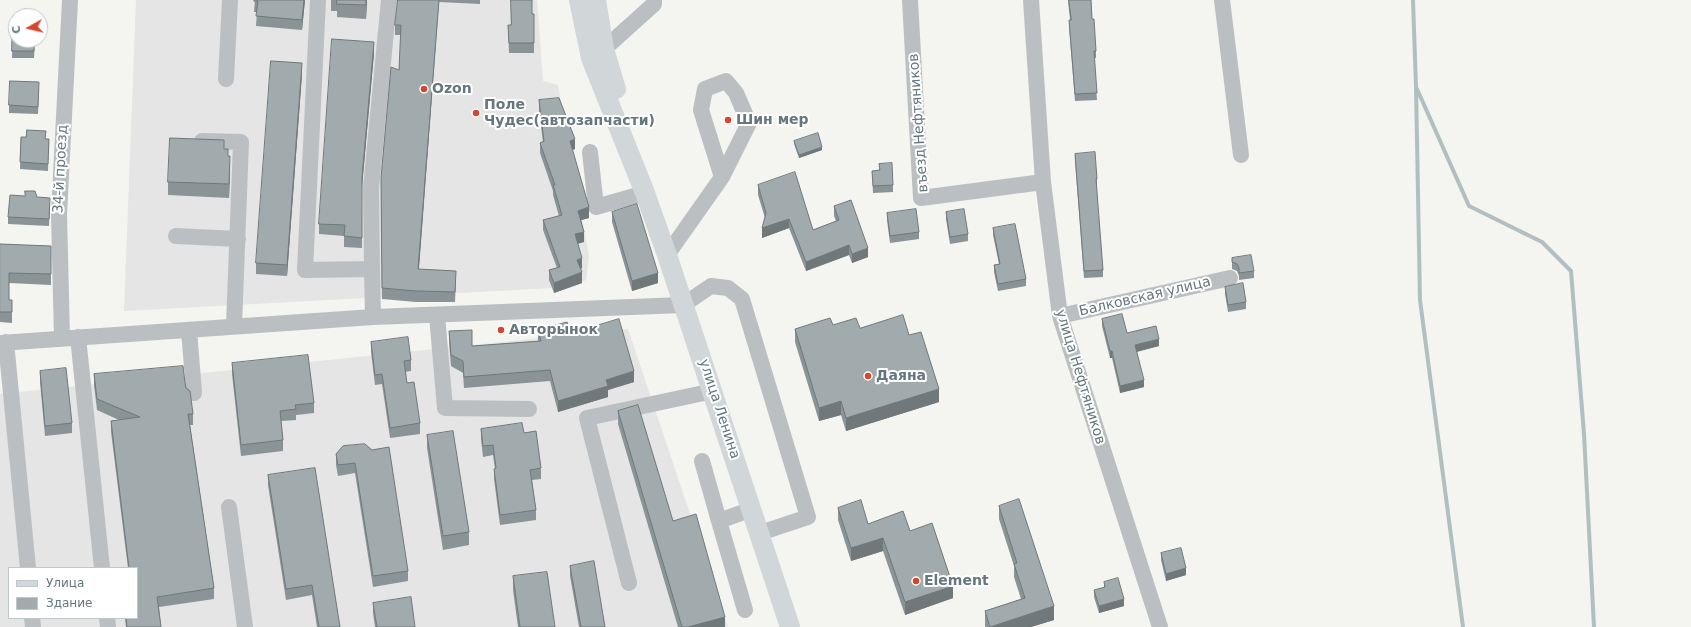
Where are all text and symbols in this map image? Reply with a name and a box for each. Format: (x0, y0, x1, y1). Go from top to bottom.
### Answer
north arrow (8, 8, 48, 48)
text: С (10, 25, 24, 35)
street label: въезд Нефтяников (906, 53, 932, 193)
place label: Ozon (432, 81, 472, 97)
marker: Ozon (419, 84, 429, 94)
place label: Поле Чудес(автозапчасти) (484, 97, 655, 130)
marker: Поле Чудес(автозапчасти) (471, 108, 481, 118)
place label: Шин мер (736, 112, 809, 128)
marker: Шин мер (723, 115, 733, 125)
street label: 34-й проезд (50, 124, 72, 214)
street label: Балковская улица (1078, 274, 1212, 320)
street label: улица Нефтяников (1051, 308, 1109, 446)
place label: Авторынок (509, 322, 598, 338)
marker: Авторынок (496, 325, 506, 335)
street label: улица Ленина (695, 357, 743, 461)
place label: Даяна (876, 368, 926, 384)
marker: Даяна (863, 371, 873, 381)
legend (8, 567, 138, 619)
place label: Element (924, 573, 989, 589)
text: Улица (46, 576, 84, 590)
marker: Element (911, 576, 921, 586)
text: Здание (46, 596, 92, 610)

